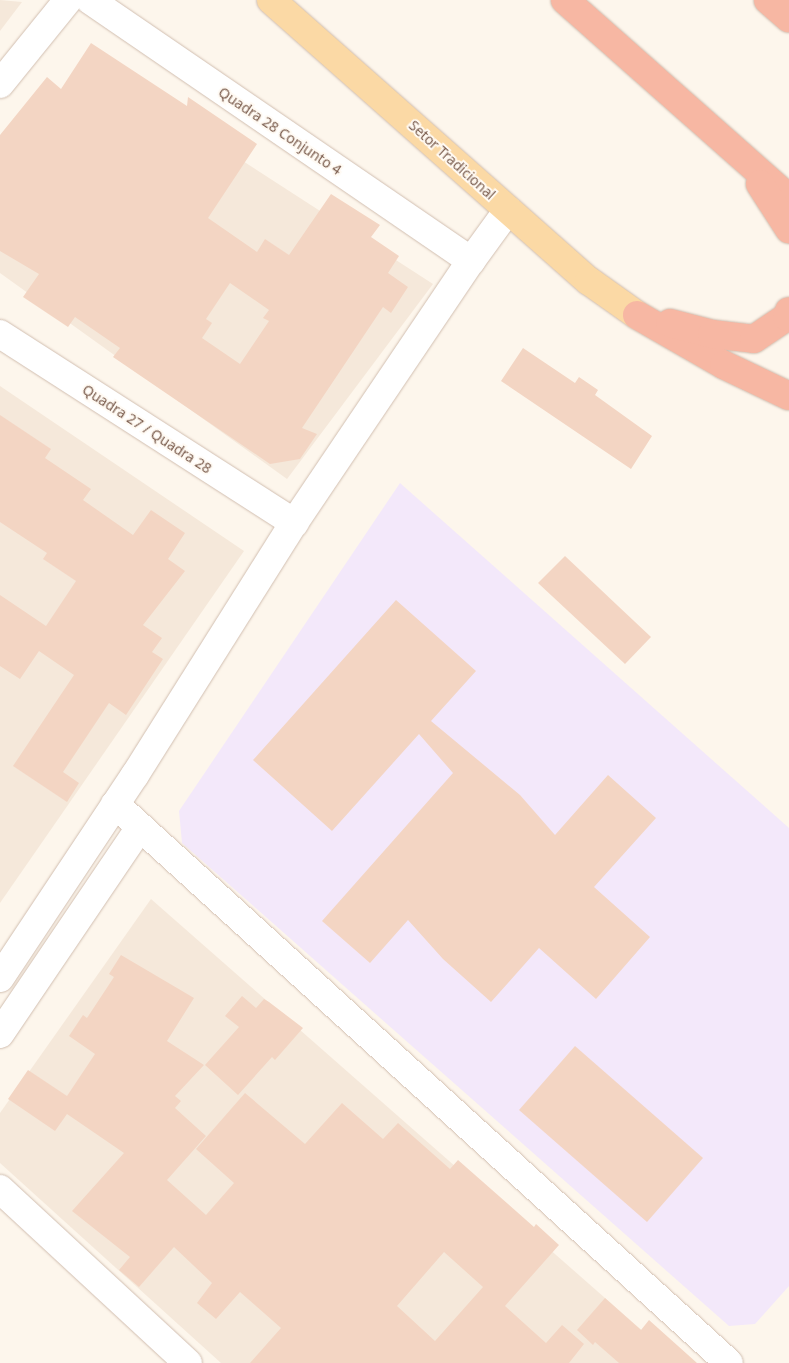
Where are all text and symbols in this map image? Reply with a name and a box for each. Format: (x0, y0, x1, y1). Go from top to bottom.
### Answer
street label: Quadra 28 Conjunto 4 (215, 84, 345, 178)
street label: Setor Tradicional (405, 117, 499, 203)
street label: Quadra 27 / Quadra 28 (79, 381, 215, 477)

